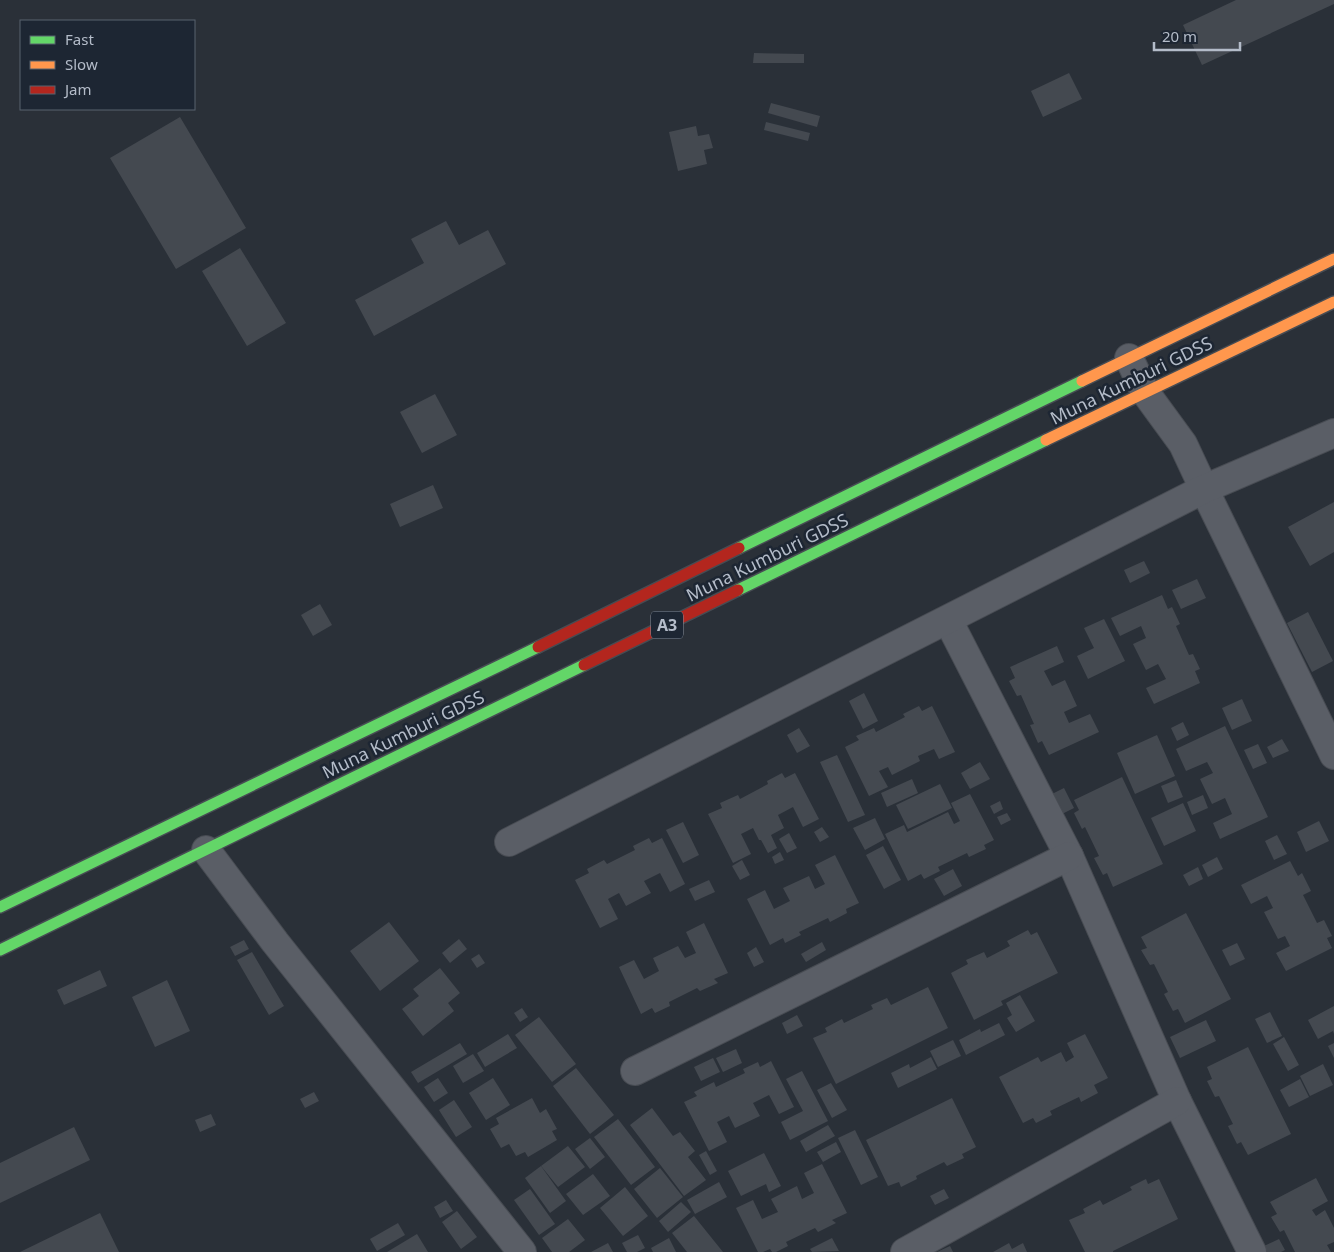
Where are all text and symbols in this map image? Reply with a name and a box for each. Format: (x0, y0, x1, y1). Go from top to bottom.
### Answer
legend (20, 20, 195, 110)
scale bar (1154, 20, 1240, 52)
text: 20 m (1162, 26, 1197, 46)
text: Fast (65, 29, 94, 49)
text: Slow (65, 54, 98, 74)
text: Jam (63, 79, 92, 99)
street label: Muna Kumburi GDSS (1046, 330, 1216, 430)
street label: Muna Kumburi GDSS (682, 507, 852, 607)
road number: A3 (651, 612, 683, 638)
street label: Muna Kumburi GDSS (318, 684, 488, 784)

